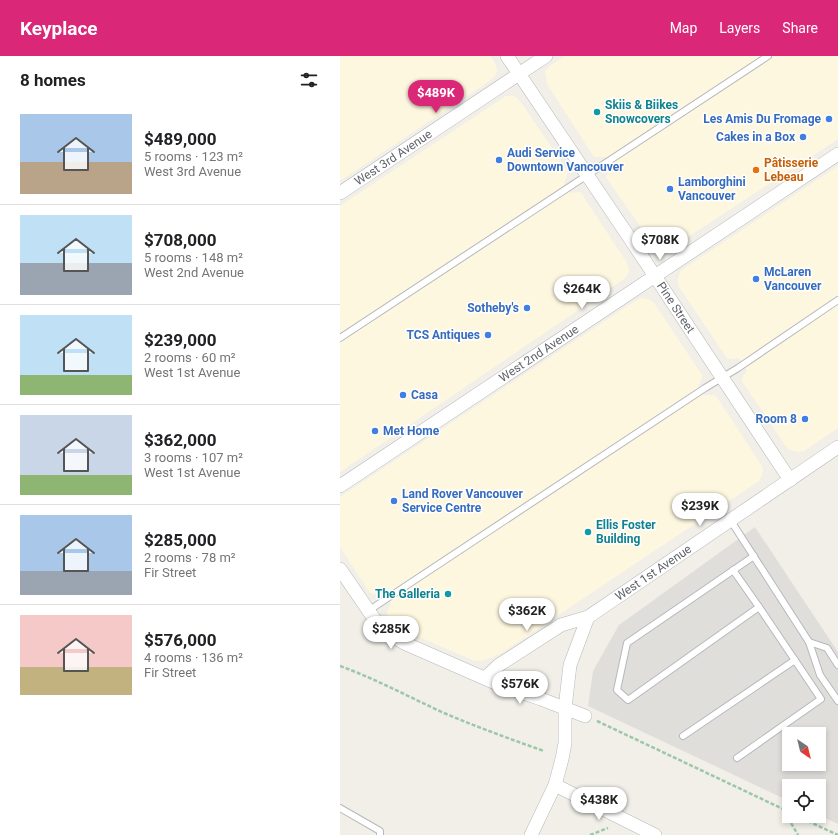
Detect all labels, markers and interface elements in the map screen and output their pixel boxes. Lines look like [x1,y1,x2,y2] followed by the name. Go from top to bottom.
[20,17,98,40] text: Keyplace
[670,20,697,36] text: Map
[719,20,760,36] text: Layers
[782,20,818,36] text: Share
[298,69,320,91] icon: filters
[20,70,86,90] text: 8 homes
[408,80,464,114] pin: $489K
[417,85,455,100] text: $489K
[605,98,678,126] place label: Skiis & Biikes Snowcovers
[592,107,602,117] marker: Skiis & Biikes Snowcovers
[703,112,822,126] place label: Les Amis Du Fromage
[824,114,834,124] marker: Les Amis Du Fromage
[352,127,435,188] street label: West 3rd Avenue
[144,129,216,149] text: $489,000
[52,130,100,178] icon: home
[716,130,796,144] place label: Cakes in a Box
[798,132,808,142] marker: Cakes in a Box
[507,146,624,174] place label: Audi Service Downtown Vancouver
[144,149,243,164] text: 5 rooms · 123 m²
[494,155,504,165] marker: Audi Service Downtown Vancouver
[764,156,819,184] place label: Pâtisserie Lebeau
[144,164,241,179] text: West 3rd Avenue
[751,165,761,175] marker: Pâtisserie Lebeau
[678,175,746,203] place label: Lamborghini Vancouver
[665,184,675,194] marker: Lamborghini Vancouver
[632,227,688,261] pin: $708K
[144,230,216,250] text: $708,000
[52,231,100,279] icon: home
[641,232,679,247] text: $708K
[144,250,243,265] text: 5 rooms · 148 m²
[144,265,244,280] text: West 2nd Avenue
[764,265,822,293] place label: McLaren Vancouver
[751,274,761,284] marker: McLaren Vancouver
[554,276,610,310] pin: $264K
[654,279,698,336] street label: Pine Street
[563,281,601,296] text: $264K
[467,301,519,315] place label: Sotheby's
[522,303,532,313] marker: Sotheby's
[497,322,581,385] street label: West 2nd Avenue
[407,328,480,342] place label: TCS Antiques
[144,330,216,350] text: $239,000
[483,330,493,340] marker: TCS Antiques
[52,331,100,379] icon: home
[144,350,236,365] text: 2 rooms · 60 m²
[144,365,240,380] text: West 1st Avenue
[411,388,438,402] place label: Casa
[398,390,408,400] marker: Casa
[756,412,797,426] place label: Room 8
[800,414,810,424] marker: Room 8
[383,424,440,438] place label: Met Home
[370,426,380,436] marker: Met Home
[144,430,216,450] text: $362,000
[52,431,100,479] icon: home
[144,450,243,465] text: 3 rooms · 107 m²
[144,465,240,480] text: West 1st Avenue
[402,487,524,515] place label: Land Rover Vancouver Service Centre
[672,493,728,527] pin: $239K
[389,496,399,506] marker: Land Rover Vancouver Service Centre
[681,498,719,513] text: $239K
[596,518,656,546] place label: Ellis Foster Building
[583,527,593,537] marker: Ellis Foster Building
[144,530,216,550] text: $285,000
[52,531,100,579] icon: home
[612,542,694,603] street label: West 1st Avenue
[144,550,236,565] text: 2 rooms · 78 m²
[144,565,196,580] text: Fir Street
[375,587,441,601] place label: The Galleria
[443,589,453,599] marker: The Galleria
[499,598,555,632] pin: $362K
[508,603,546,618] text: $362K
[363,616,419,650] pin: $285K
[372,621,410,636] text: $285K
[144,630,216,650] text: $576,000
[52,631,100,679] icon: home
[144,650,243,665] text: 4 rooms · 136 m²
[144,665,196,680] text: Fir Street
[492,671,548,705] pin: $576K
[501,676,539,691] text: $576K
[782,727,826,771] north arrow
[782,727,826,823] map controls
[782,779,826,823] button: locate
[571,787,627,821] pin: $438K
[580,792,618,807] text: $438K

